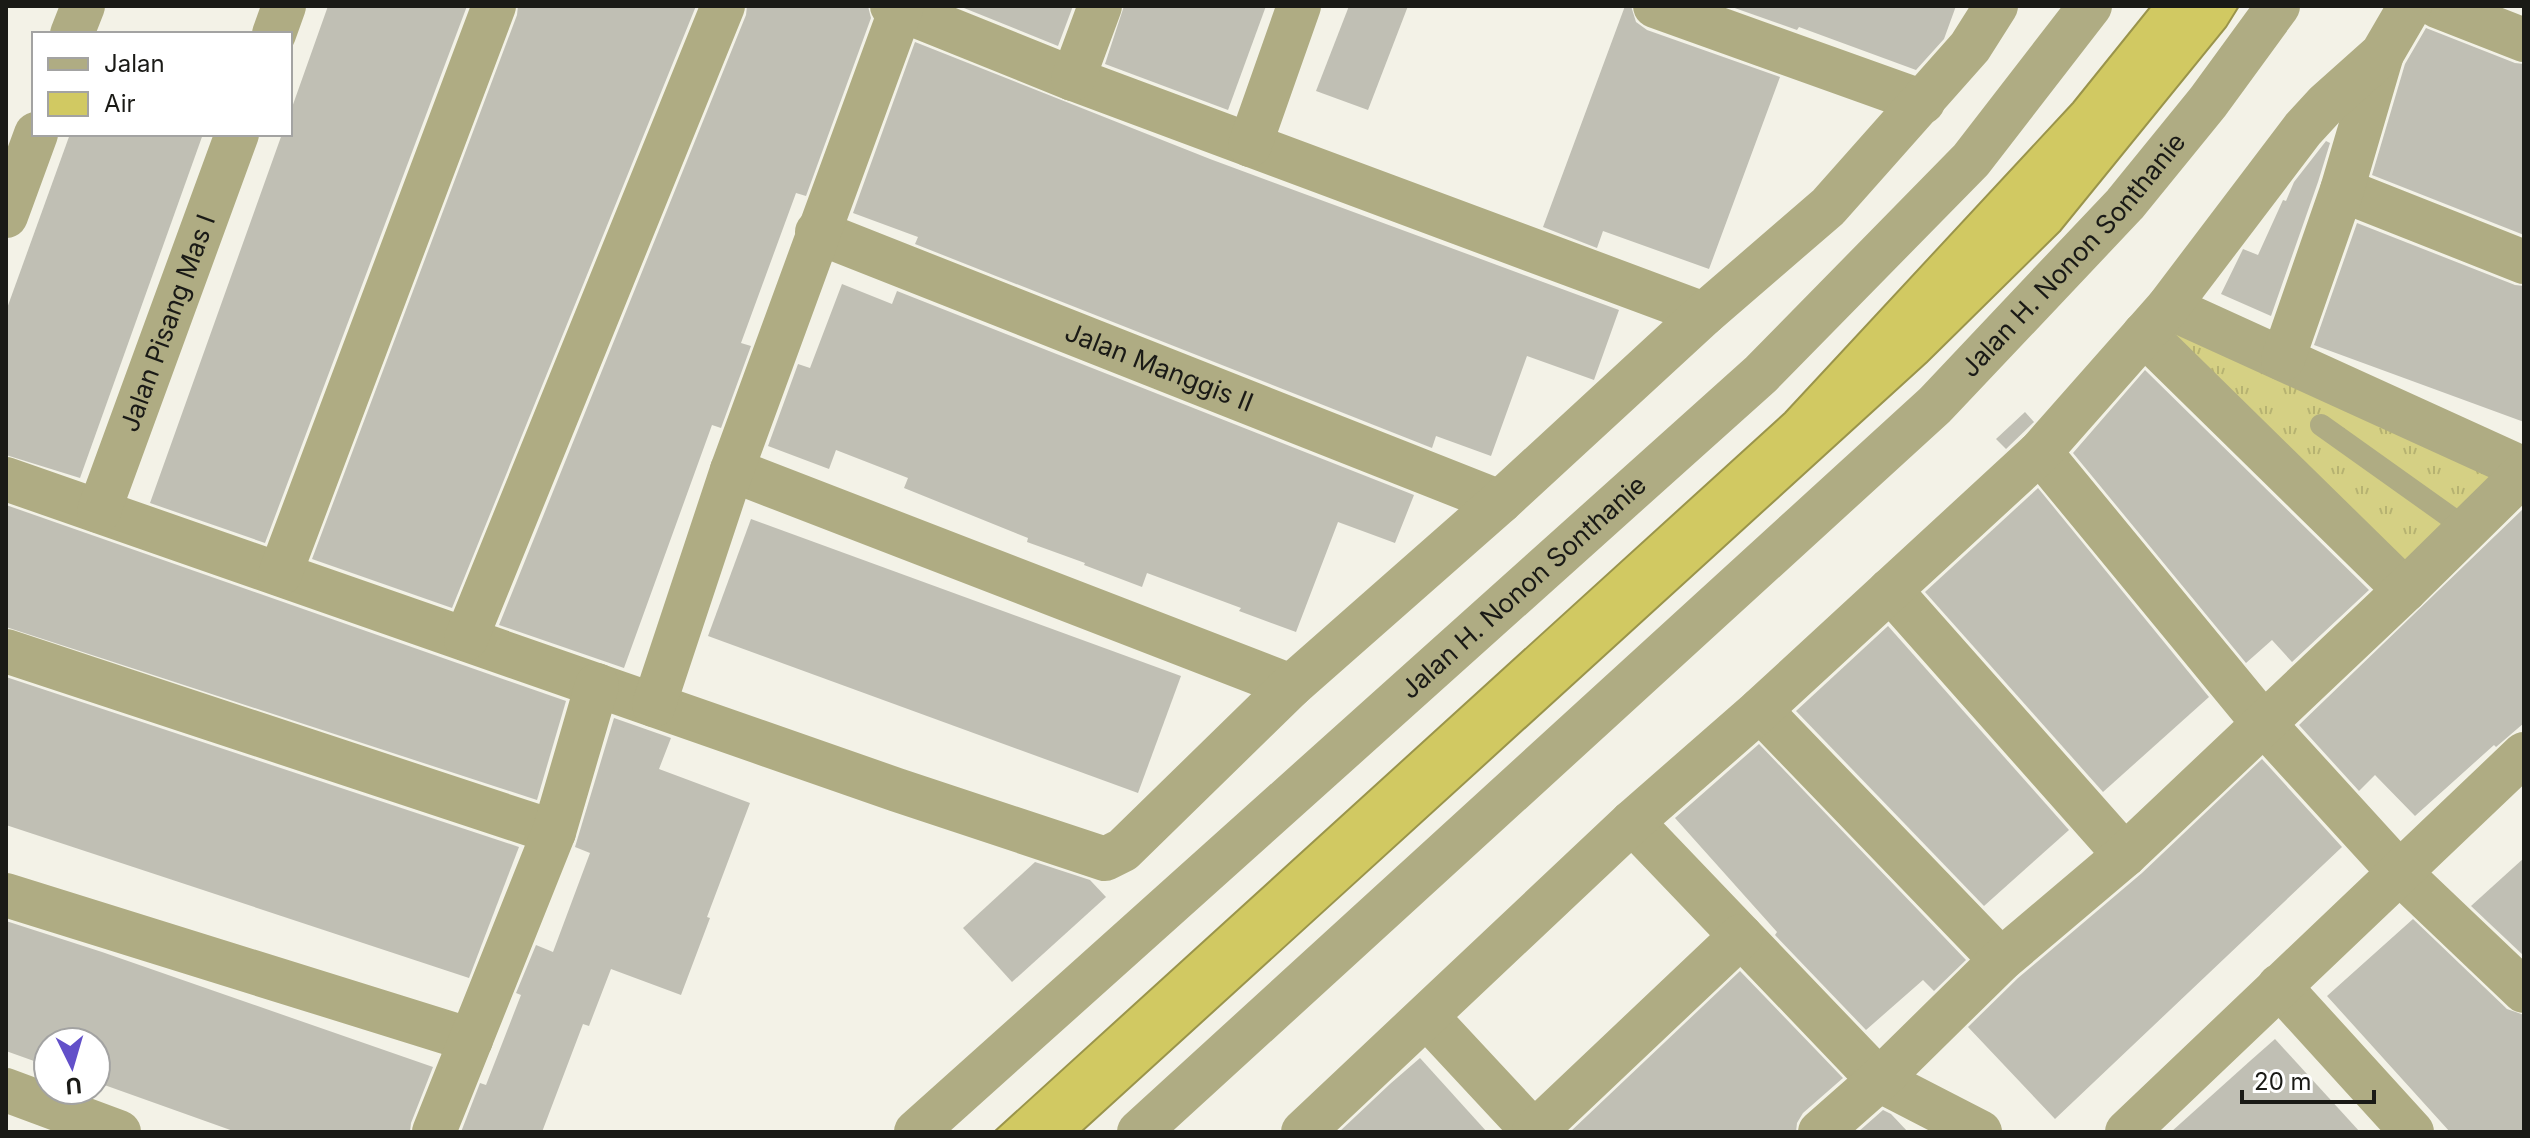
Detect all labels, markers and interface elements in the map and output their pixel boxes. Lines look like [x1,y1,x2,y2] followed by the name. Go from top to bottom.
[32,32,292,136] legend
[104,49,165,78] text: Jalan
[104,89,136,118] text: Air
[1954,126,2191,383] street label: Jalan H. Nonon Sonthanie
[113,210,221,436] street label: Jalan Pisang Mas I
[1061,316,1258,418] street label: Jalan Manggis II
[1394,469,1652,705] street label: Jalan H. Nonon Sonthanie
[32,1026,112,1106] north arrow
[2242,1054,2374,1104] scale bar
[2254,1067,2312,1096] text: 20 m
[65,1072,83,1100] text: U

